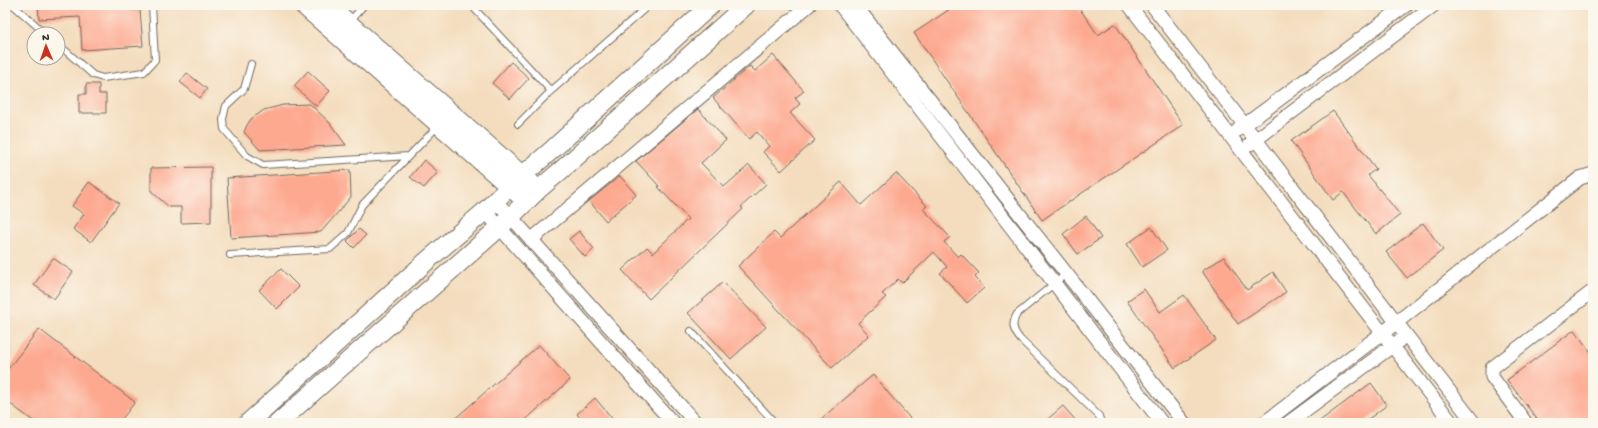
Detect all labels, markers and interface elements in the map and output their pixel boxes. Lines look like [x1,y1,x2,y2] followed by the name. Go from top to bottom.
[26,26,66,66] north arrow
[42,32,50,44] text: N

